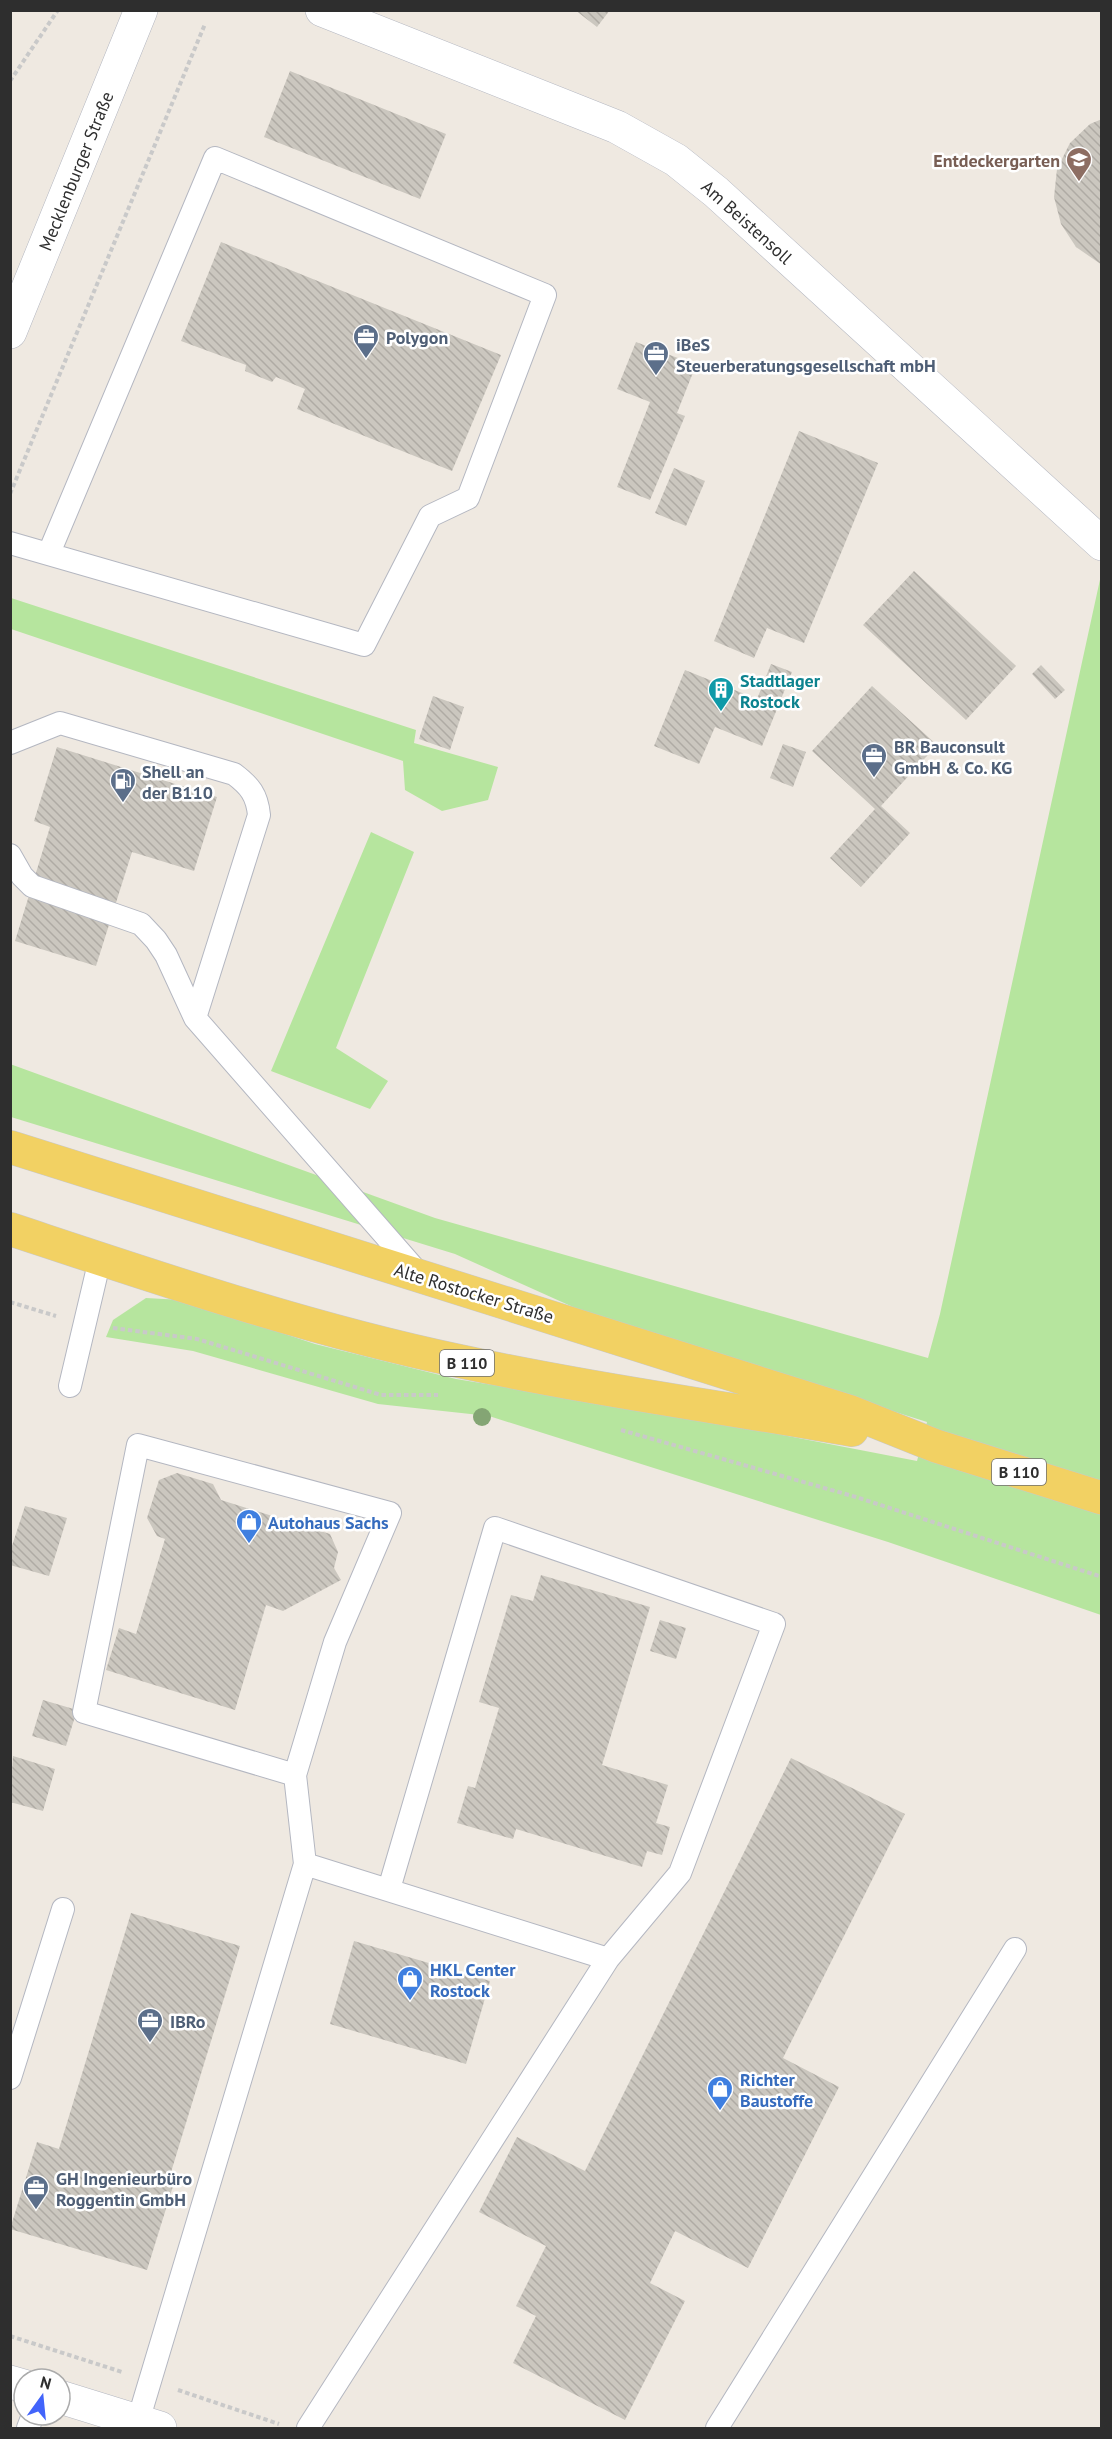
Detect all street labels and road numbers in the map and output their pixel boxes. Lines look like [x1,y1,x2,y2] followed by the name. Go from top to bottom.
[34,88,118,254] street label: Mecklenburger Straße
[697,175,798,269] street label: Am Beistensoll
[392,1258,556,1328] street label: Alte Rostocker Straße
[440,1350,494,1376] road number: B 110
[992,1459,1046,1485] road number: B 110

